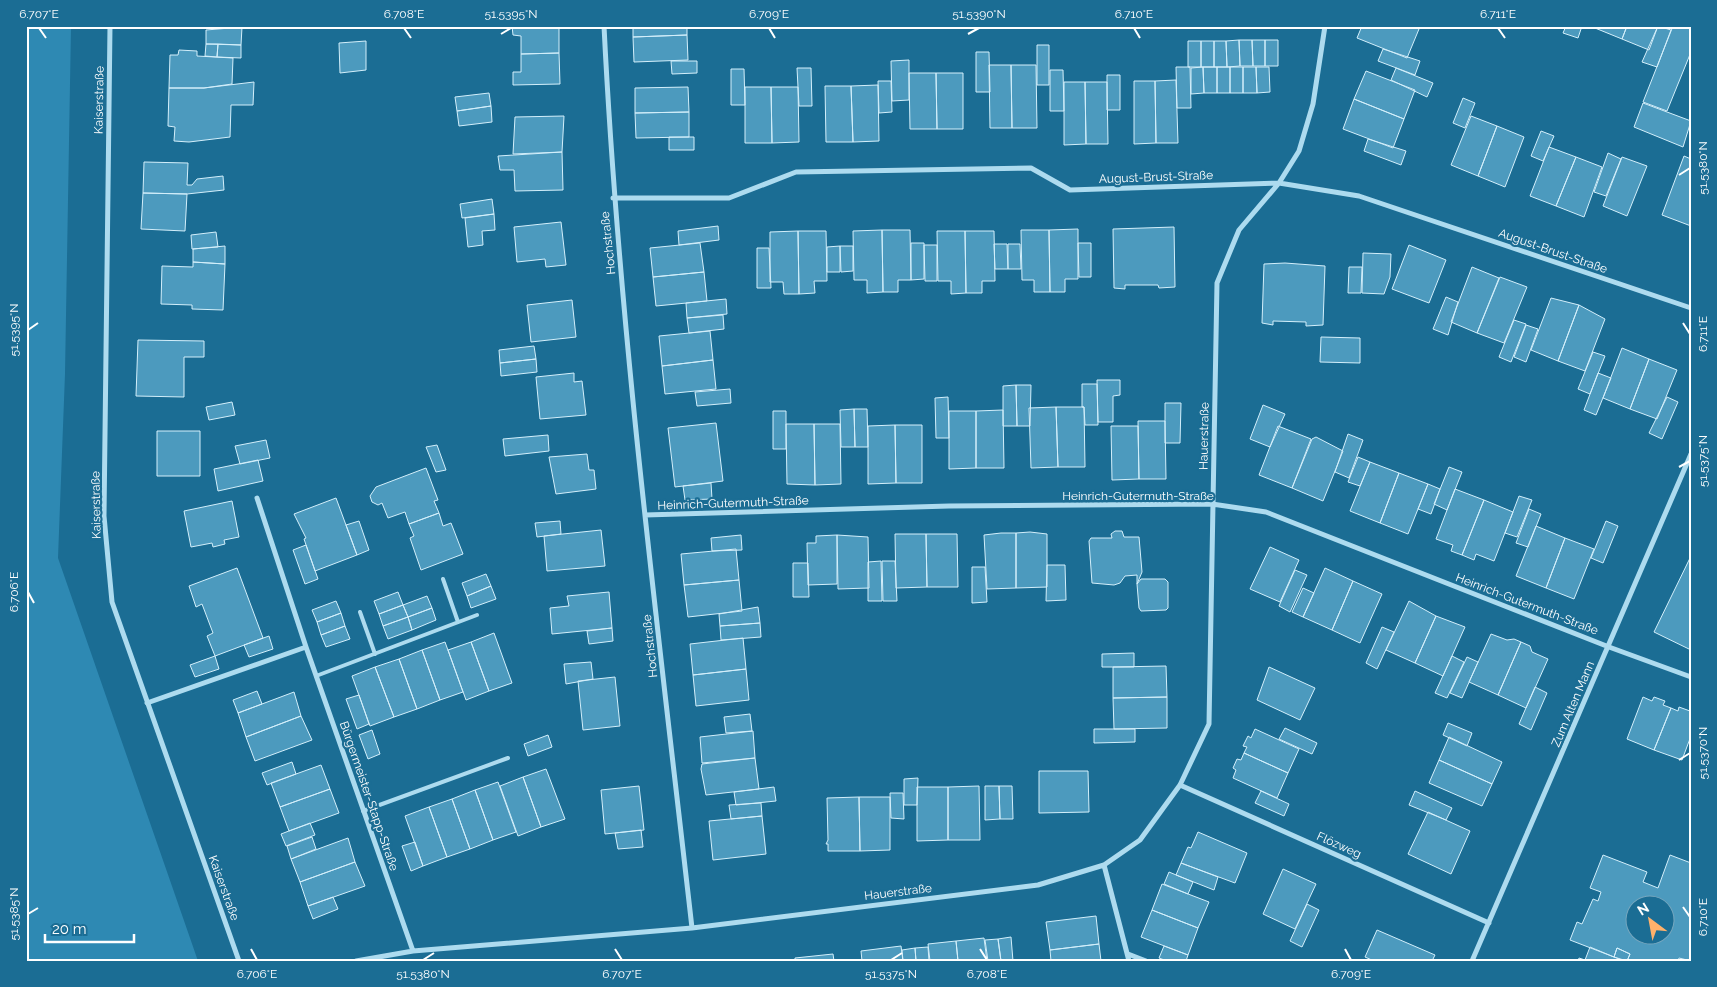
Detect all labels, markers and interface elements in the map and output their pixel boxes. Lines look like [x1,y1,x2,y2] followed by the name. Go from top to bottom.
[19,7,59,21] text: 6.707°E
[384,7,424,21] text: 6.708°E
[485,7,537,21] text: 51.5395°N
[749,7,789,21] text: 6.709°E
[952,7,1006,21] text: 51.5390°N
[1115,7,1153,21] text: 6.710°E
[1480,7,1516,21] text: 6.711°E
[91,66,107,134] street label: Kaiserstraße
[1696,141,1710,195] text: 51.5380°N
[1099,168,1213,186] street label: August-Brust-Straße
[598,211,618,275] street label: Hochstraße
[1497,226,1609,276] street label: August-Brust-Straße
[7,304,21,356] text: 51.5395°N
[1696,316,1710,352] text: 6.711°E
[1196,402,1212,470] street label: Hauerstraße
[1696,435,1710,487] text: 51.5375°N
[88,471,104,539] street label: Kaiserstraße
[1062,489,1214,503] street label: Heinrich-Gutermuth-Straße
[657,493,809,513] street label: Heinrich-Gutermuth-Straße
[1454,570,1600,638] street label: Heinrich-Gutermuth-Straße
[7,572,21,612] text: 6.706°E
[640,614,660,678] street label: Hochstraße
[1549,659,1597,749] street label: Zum Alten Mann
[337,719,401,873] street label: Bürgermeister-Stapp-Straße
[1696,727,1710,779] text: 51.5370°N
[1315,829,1363,861] street label: Flözweg
[206,854,242,922] street label: Kaiserstraße
[863,881,933,903] street label: Hauerstraße
[7,887,21,941] text: 51.5385°N
[1624,894,1674,944] north arrow
[1696,898,1710,936] text: 6.710°E
[1634,899,1652,919] text: N
[45,912,134,944] scale bar
[52,920,87,938] text: 20 m
[237,967,277,981] text: 6.706°E
[396,967,450,981] text: 51.5380°N
[602,967,642,981] text: 6.707°E
[865,967,917,981] text: 51.5375°N
[967,967,1007,981] text: 6.708°E
[1331,967,1371,981] text: 6.709°E

